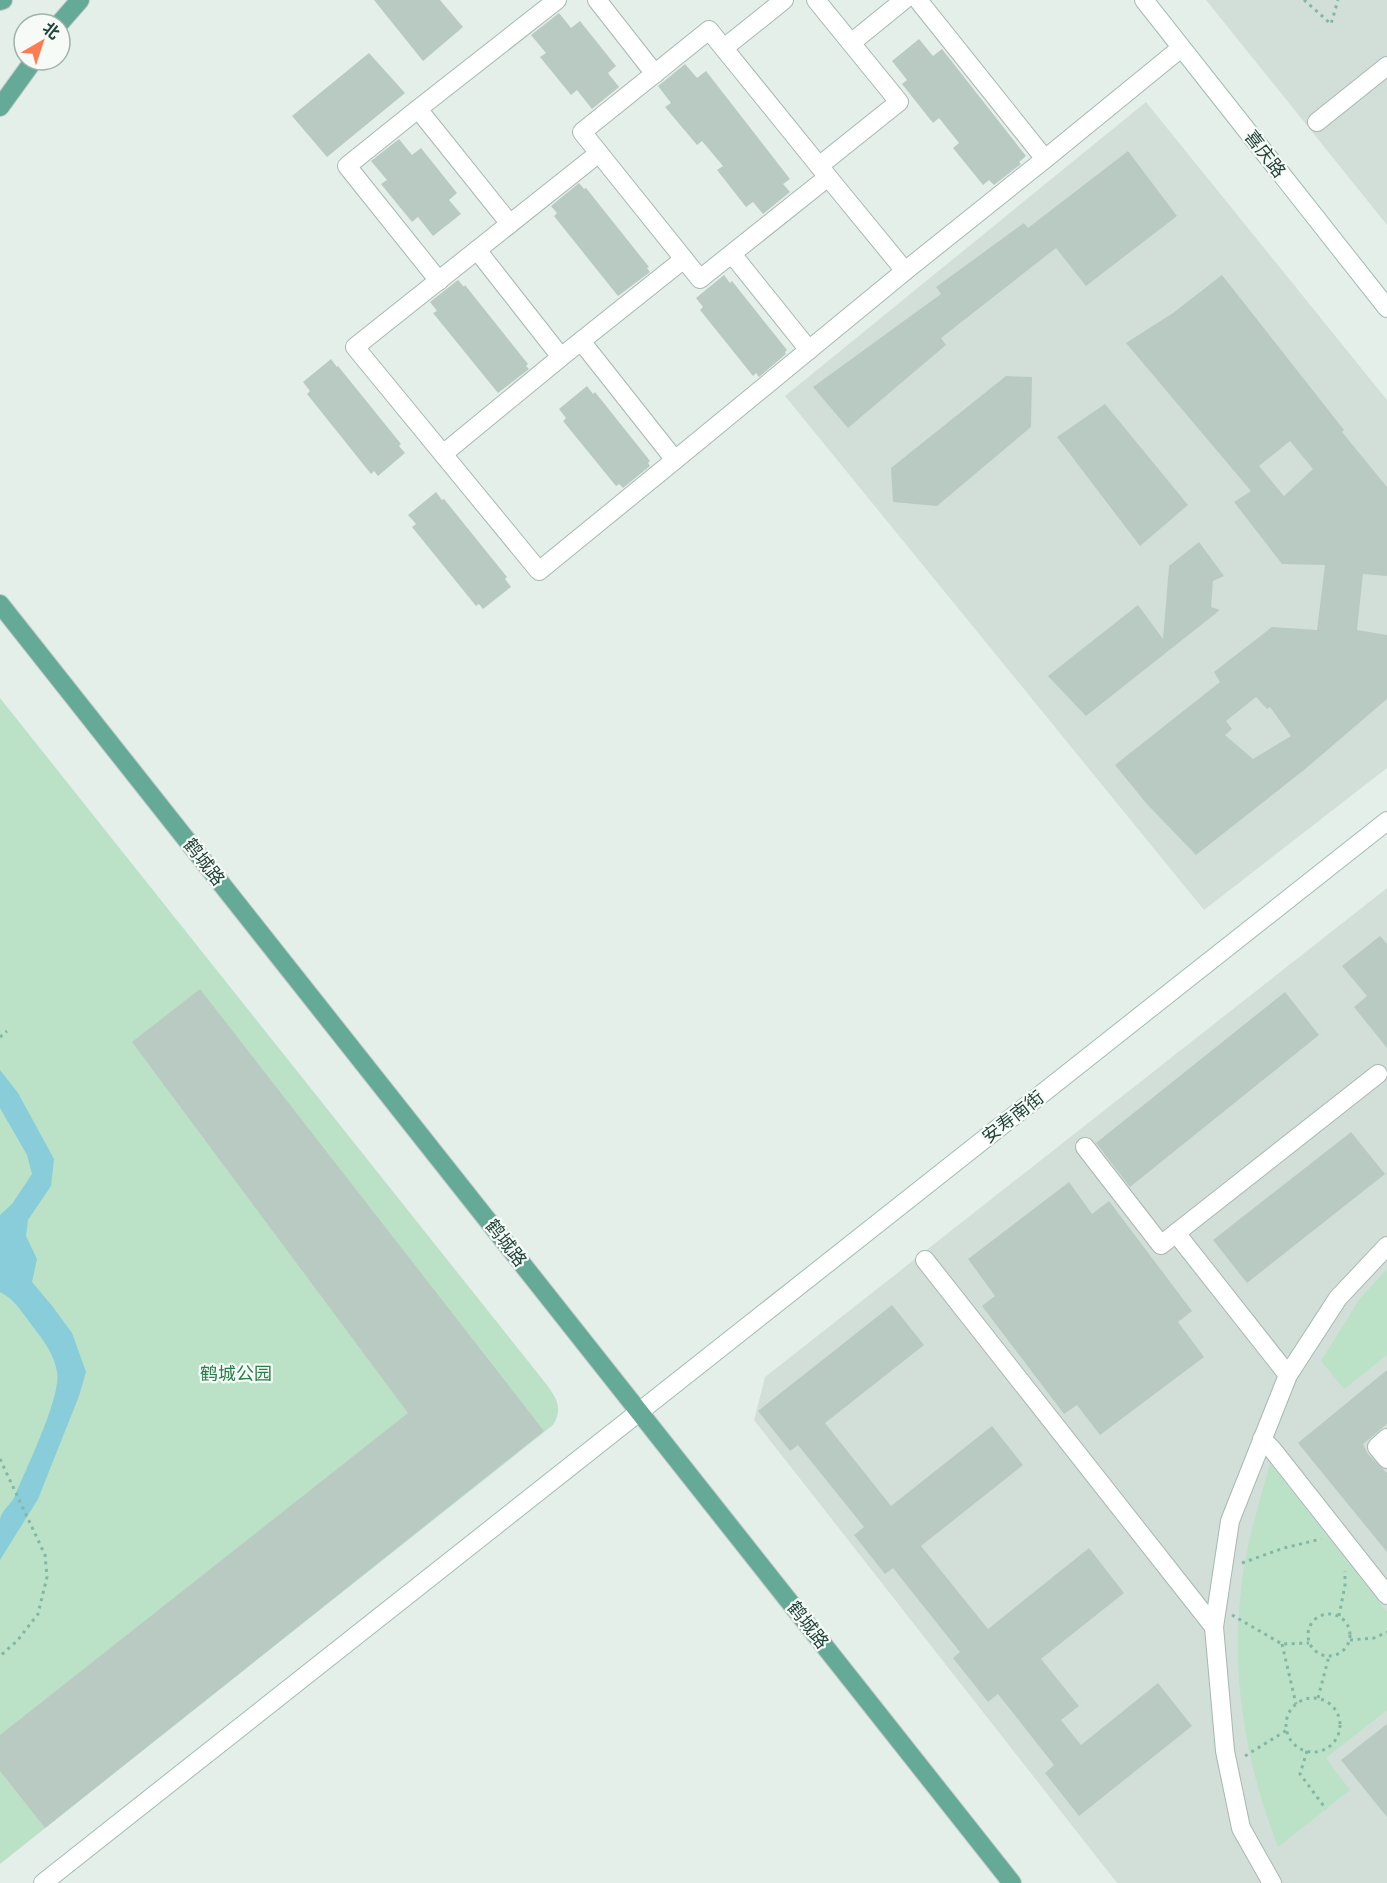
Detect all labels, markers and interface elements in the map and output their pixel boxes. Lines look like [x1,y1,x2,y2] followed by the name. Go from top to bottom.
[12,12,72,72] north arrow
[38,18,64,44] text: 北
[1240,125,1291,182] street label: 喜庆路
[179,833,230,890] street label: 鹤城路
[977,1085,1048,1148] street label: 安寿南街
[481,1214,532,1271] street label: 鹤城路
[200,1362,272,1385] park label: 鹤城公园
[783,1596,834,1653] street label: 鹤城路

